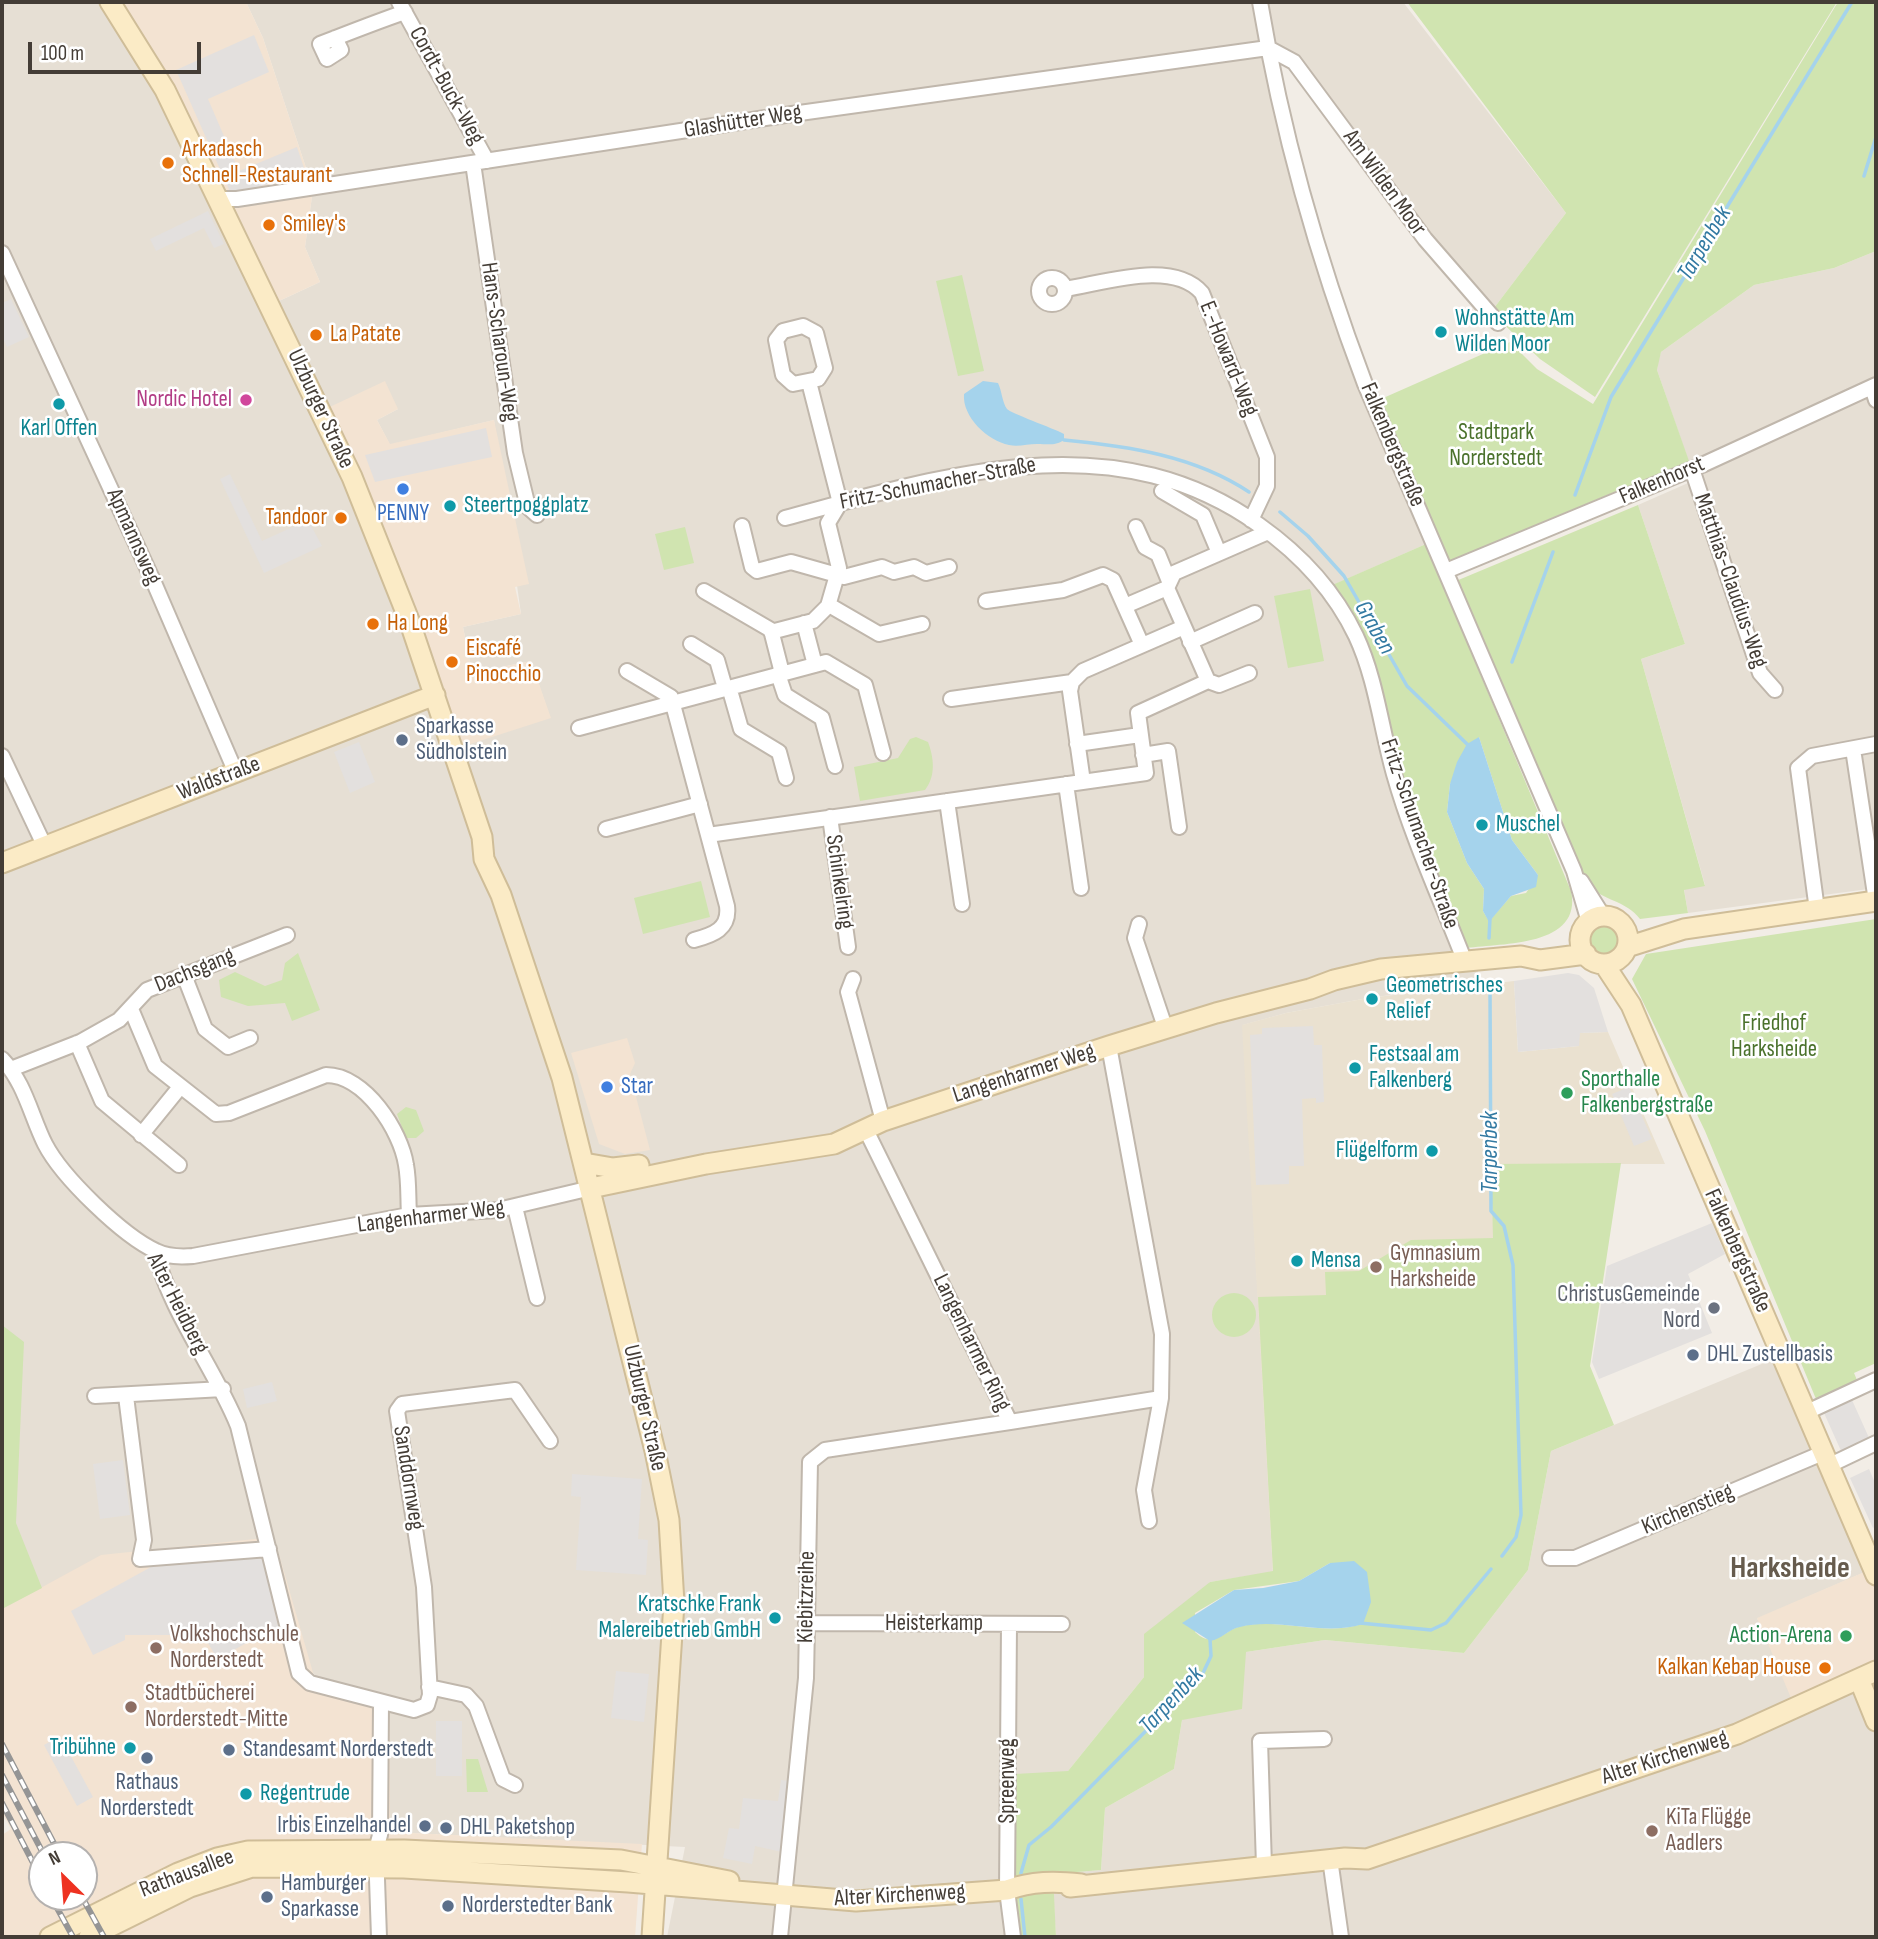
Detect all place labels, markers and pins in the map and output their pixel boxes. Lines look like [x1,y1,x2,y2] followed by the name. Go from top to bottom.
[182,136,332,190] place label: Arkadasch Schnell-Restaurant
[160,155,176,171] marker: Arkadasch Schnell-Restaurant
[283,211,346,239] place label: Smiley's
[261,217,277,233] marker: Smiley's
[1455,305,1575,359] place label: Wohnstätte Am Wilden Moor
[330,321,401,349] place label: La Patate
[1433,324,1449,340] marker: Wohnstätte Am Wilden Moor
[308,327,324,343] marker: La Patate
[136,386,232,414] place label: Nordic Hotel
[238,392,254,408] marker: Nordic Hotel
[51,396,67,412] marker: Karl Offen
[21,415,97,443] place label: Karl Offen
[395,481,411,497] marker: PENNY
[464,492,588,520] place label: Steertpoggplatz
[442,498,458,514] marker: Steertpoggplatz
[377,500,429,528] place label: PENNY
[265,504,327,532] place label: Tandoor
[333,510,349,526] marker: Tandoor
[387,610,448,638] place label: Ha Long
[365,616,381,632] marker: Ha Long
[466,635,541,689] place label: Eiscafé Pinocchio
[444,654,460,670] marker: Eiscafé Pinocchio
[416,713,507,767] place label: Sparkasse Südholstein
[394,732,410,748] marker: Sparkasse Südholstein
[1496,811,1560,839] place label: Muschel
[1474,817,1490,833] marker: Muschel
[1386,972,1503,1026] place label: Geometrisches Relief
[1364,991,1380,1007] marker: Geometrisches Relief
[1369,1041,1459,1095] place label: Festsaal am Falkenberg
[1347,1060,1363,1076] marker: Festsaal am Falkenberg
[1581,1066,1713,1120] place label: Sporthalle Falkenbergstraße
[621,1073,653,1101] place label: Star
[599,1079,615,1095] marker: Star
[1559,1085,1575,1101] marker: Sporthalle Falkenbergstraße
[1336,1137,1418,1165] place label: Flügelform
[1424,1143,1440,1159] marker: Flügelform
[1390,1240,1480,1294] place label: Gymnasium Harksheide
[1311,1247,1361,1275] place label: Mensa
[1289,1253,1305,1269] marker: Mensa
[1368,1259,1384,1275] marker: Gymnasium Harksheide
[1557,1281,1700,1335] place label: ChristusGemeinde Nord
[1706,1300,1722,1316] marker: ChristusGemeinde Nord
[1707,1341,1833,1369] place label: DHL Zustellbasis
[1685,1347,1701,1363] marker: DHL Zustellbasis
[599,1591,761,1645] place label: Kratschke Frank Malereibetrieb GmbH
[767,1610,783,1626] marker: Kratschke Frank Malereibetrieb GmbH
[170,1621,299,1675] place label: Volkshochschule Norderstedt
[1730,1622,1832,1650] place label: Action-Arena
[1838,1628,1854,1644] marker: Action-Arena
[148,1640,164,1656] marker: Volkshochschule Norderstedt
[1657,1654,1811,1682] place label: Kalkan Kebap House
[1817,1660,1833,1676] marker: Kalkan Kebap House
[145,1680,288,1734] place label: Stadtbücherei Norderstedt-Mitte
[123,1699,139,1715] marker: Stadtbücherei Norderstedt-Mitte
[49,1734,116,1762] place label: Tribühne
[243,1736,433,1764] place label: Standesamt Norderstedt
[122,1740,138,1756] marker: Tribühne
[221,1742,237,1758] marker: Standesamt Norderstedt
[139,1750,155,1766] marker: Rathaus Norderstedt
[100,1769,194,1823] place label: Rathaus Norderstedt
[260,1780,350,1808] place label: Regentrude
[238,1786,254,1802] marker: Regentrude
[1666,1804,1751,1858] place label: KiTa Flügge Aadlers
[277,1812,411,1840] place label: Irbis Einzelhandel
[460,1814,575,1842] place label: DHL Paketshop
[417,1818,433,1834] marker: Irbis Einzelhandel
[438,1820,454,1836] marker: DHL Paketshop
[1644,1823,1660,1839] marker: KiTa Flügge Aadlers
[281,1870,366,1924] place label: Hamburger Sparkasse
[259,1889,275,1905] marker: Hamburger Sparkasse
[462,1892,613,1920] place label: Norderstedter Bank
[440,1898,456,1914] marker: Norderstedter Bank

